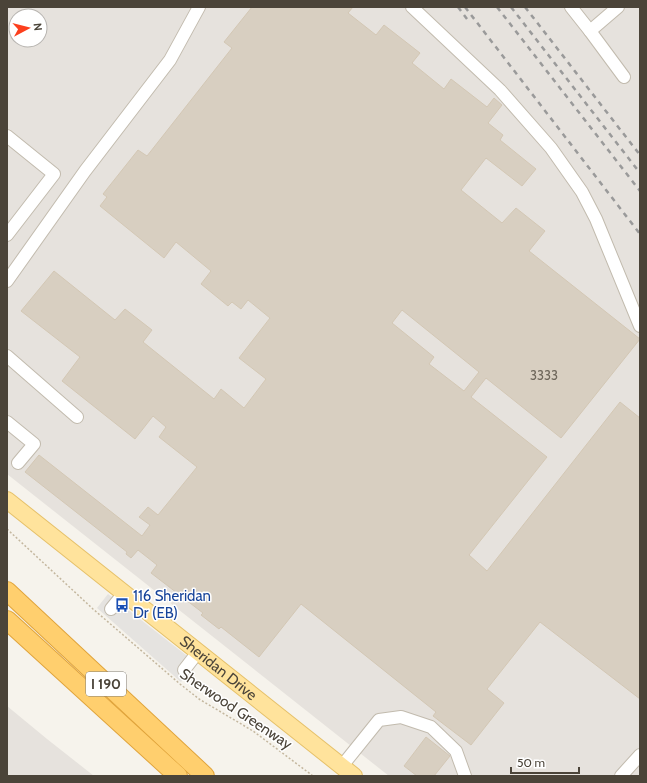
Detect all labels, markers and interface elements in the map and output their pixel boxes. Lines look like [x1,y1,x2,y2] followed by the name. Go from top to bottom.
[8,8,48,48] north arrow
[31,22,45,31] text: N
[530,367,558,383] house number: 3333
[133,587,211,622] place label: 116 Sheridan Dr (EB)
[114,597,130,613] bus stop icon: 116 Sheridan Dr (EB)
[176,632,261,704] street label: Sheridan Drive
[176,665,296,754] street label: Sherwood Greenway
[86,672,126,696] road number: I 190
[511,749,579,775] scale bar
[517,755,545,770] text: 50 m

